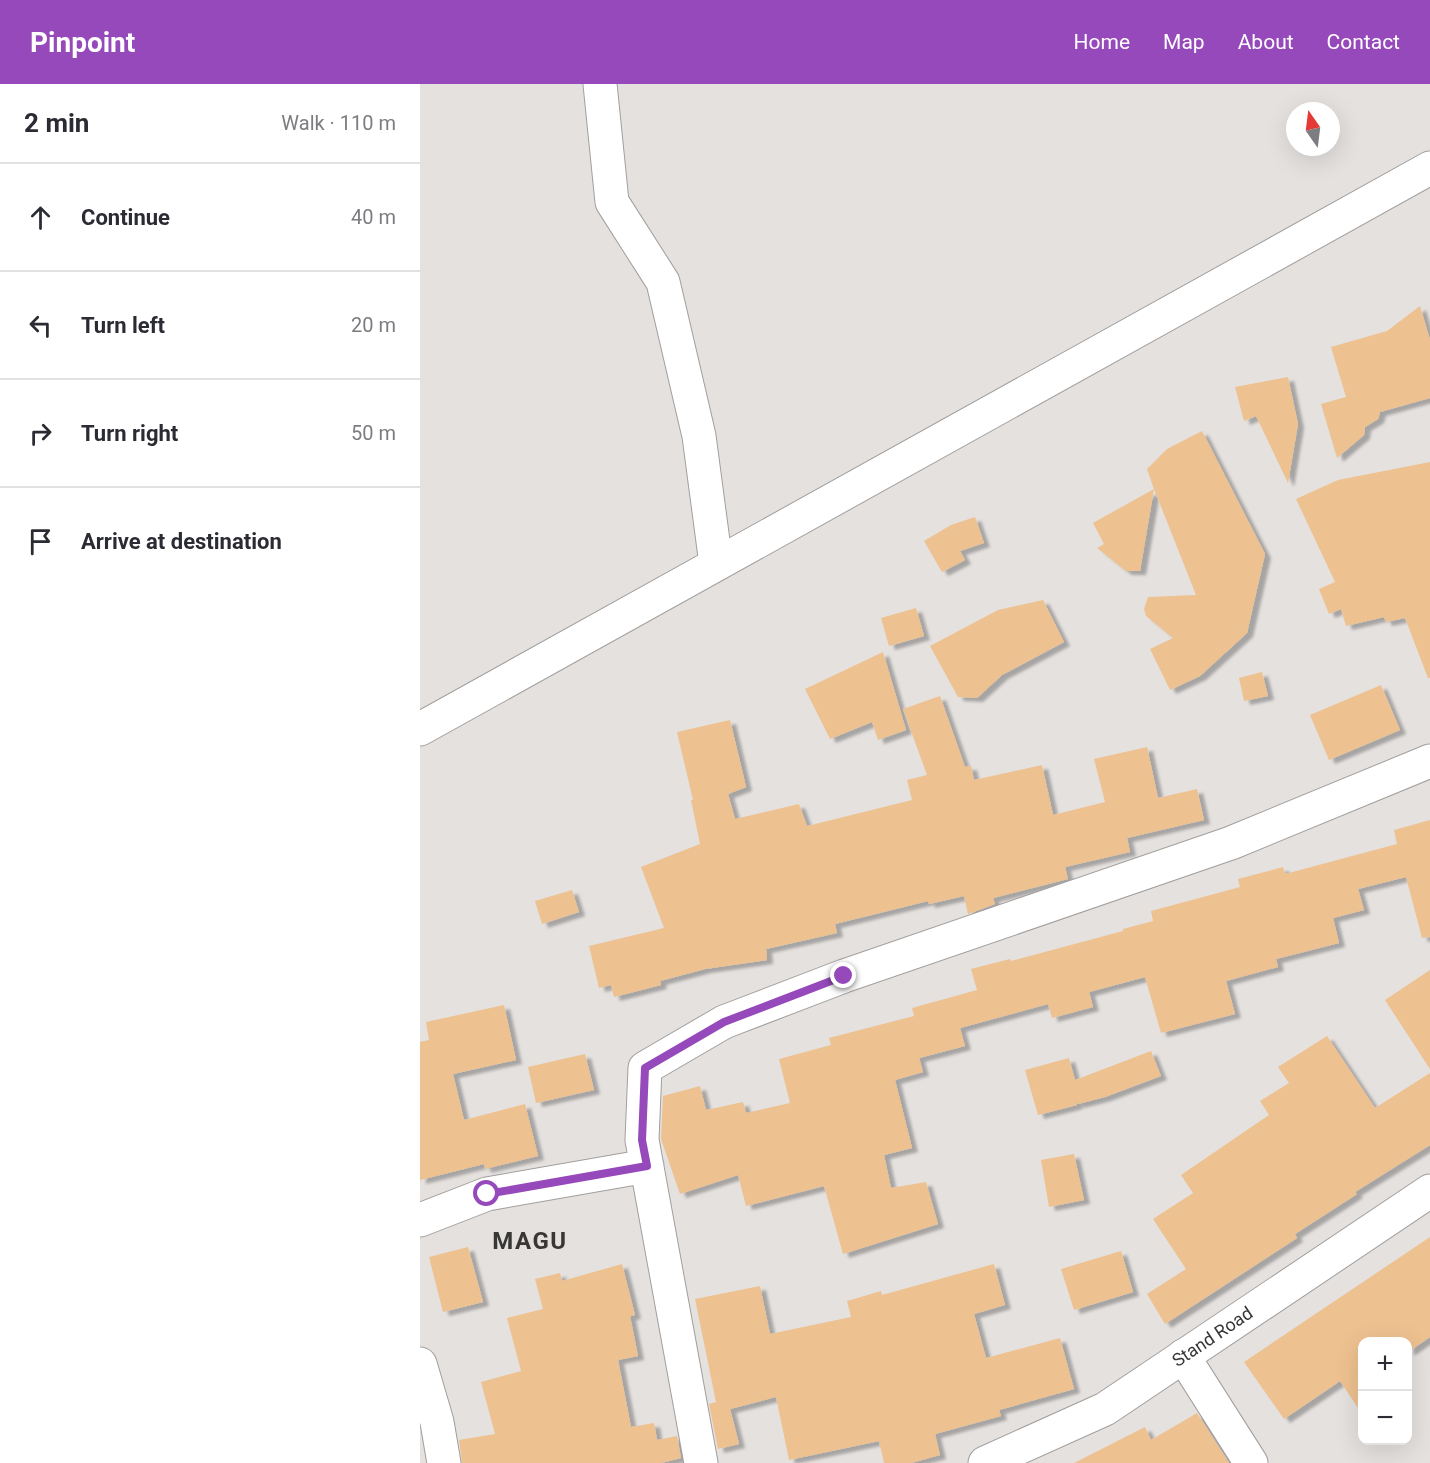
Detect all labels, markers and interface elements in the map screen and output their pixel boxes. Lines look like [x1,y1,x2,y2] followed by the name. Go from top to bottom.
[30,26,135,59] text: Pinpoint
[1074,30,1130,54] text: Home
[1163,30,1205,54] text: Map
[1238,30,1294,54] text: About
[1327,30,1400,54] text: Contact
[1286,102,1340,156] north arrow
[24,108,89,138] text: 2 min
[281,111,396,135] text: Walk · 110 m
[24,201,57,234] icon: ahead
[81,205,170,230] text: Continue
[351,205,396,229] text: 40 m
[24,309,57,342] icon: left
[81,313,165,338] text: Turn left
[351,313,396,337] text: 20 m
[24,417,57,450] icon: right
[81,421,178,446] text: Turn right
[351,421,396,445] text: 50 m
[24,525,57,558] icon: arrive
[81,529,282,554] text: Arrive at destination
[830,962,856,988] route end
[473,1180,499,1206] route start
[492,1227,568,1255] district label: MAGU
[1168,1302,1256,1371] street label: Stand Road
[1358,1337,1412,1445] map controls
[1358,1337,1412,1391] button: +
[1358,1391,1412,1445] button: −

